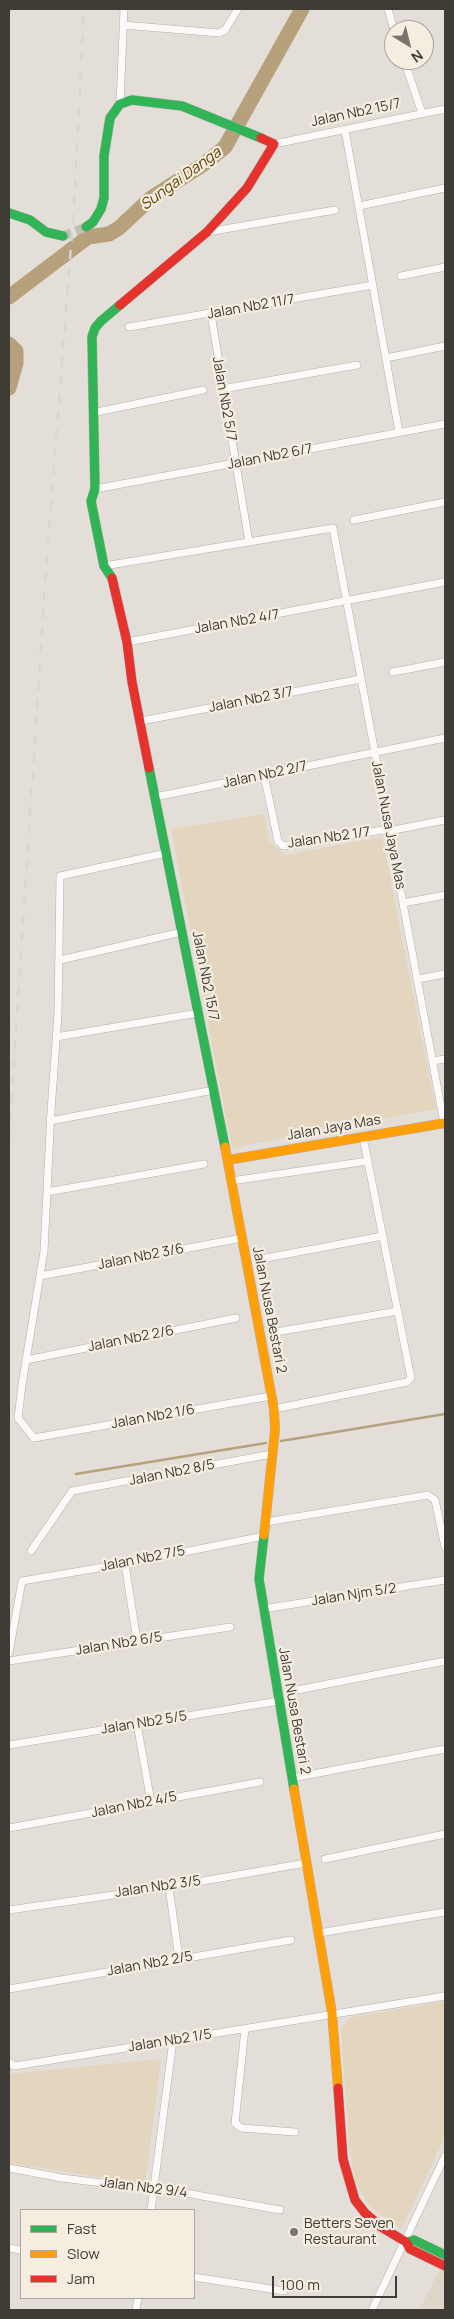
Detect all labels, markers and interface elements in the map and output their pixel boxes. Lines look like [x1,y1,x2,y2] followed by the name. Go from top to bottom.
[384,20,434,70] north arrow
[408,46,427,67] text: N
[310,95,402,131] street label: Jalan Nb2 15/7
[137,144,225,214] water label: Sungai Danga
[206,291,296,323] street label: Jalan Nb2 11/7
[208,355,240,443] street label: Jalan Nb2 5/7
[226,441,314,473] street label: Jalan Nb2 6/7
[193,606,281,638] street label: Jalan Nb2 4/7
[208,684,294,716] street label: Jalan Nb2 3/7
[221,758,309,792] street label: Jalan Nb2 2/7
[367,759,409,891] street label: Jalan Nusa Jaya Mas
[287,824,371,852] street label: Jalan Nb2 1/7
[188,930,222,1022] street label: Jalan Nb2 15/7
[286,1111,382,1145] street label: Jalan Jaya Mas
[97,1240,185,1274] street label: Jalan Nb2 3/6
[248,1245,290,1375] street label: Jalan Nusa Bestari 2
[87,1322,175,1356] street label: Jalan Nb2 2/6
[110,1401,196,1433] street label: Jalan Nb2 1/6
[128,1456,216,1490] street label: Jalan Nb2 8/5
[99,1543,187,1575] street label: Jalan Nb2 7/5
[310,1580,398,1610] street label: Jalan Njm 5/2
[75,1629,163,1659] street label: Jalan Nb2 6/5
[275,1646,313,1776] street label: Jalan Nusa Bestari 2
[100,1708,188,1738] street label: Jalan Nb2 5/5
[90,1788,178,1822] street label: Jalan Nb2 4/5
[114,1873,202,1901] street label: Jalan Nb2 3/5
[106,1948,194,1980] street label: Jalan Nb2 2/5
[127,2026,213,2056] street label: Jalan Nb2 1/5
[100,2174,188,2202] street label: Jalan Nb2 9/4
[20,2209,195,2299] legend
[304,2216,394,2248] place label: Betters Seven Restaurant
[67,2218,96,2239] text: Fast
[288,2226,300,2238] marker: Betters Seven Restaurant
[67,2243,100,2264] text: Slow
[274,2266,399,2298] scale bar
[67,2268,95,2289] text: Jam
[280,2274,320,2295] text: 100 m

